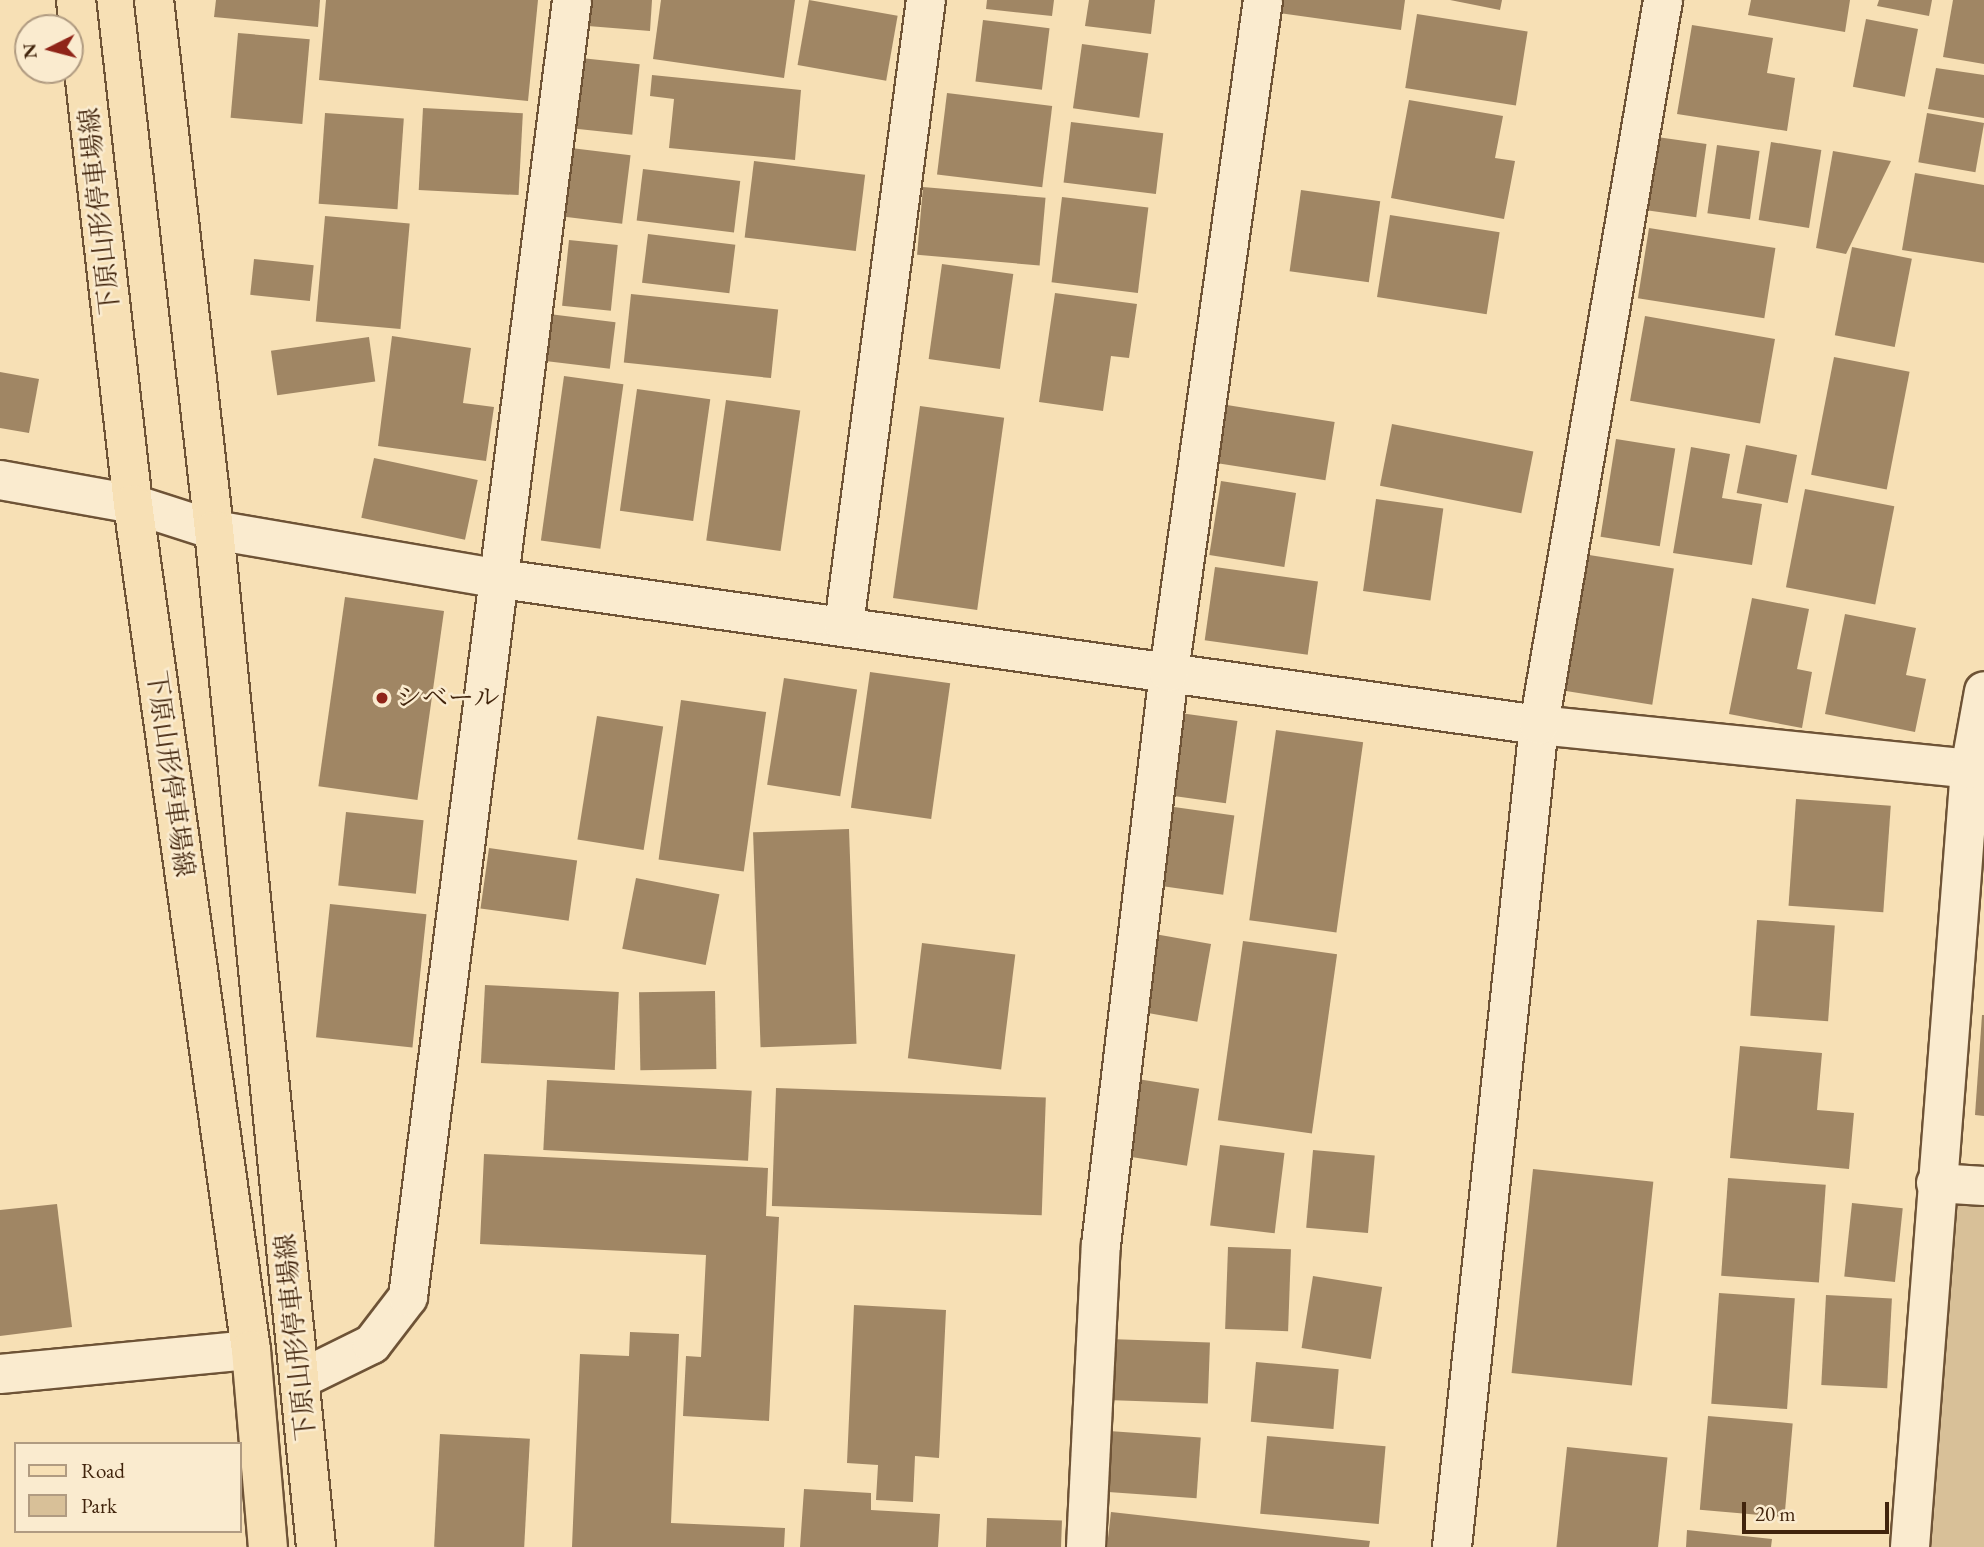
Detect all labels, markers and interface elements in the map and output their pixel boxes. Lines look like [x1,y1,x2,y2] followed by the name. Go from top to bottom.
[14,14,84,84] north arrow
[16,42,43,60] text: N
[74,106,126,316] street label: 下原山形停車場線
[140,669,200,879] street label: 下原山形停車場線
[396,682,500,714] place label: シベール
[374,690,390,706] marker: シベール
[270,1232,322,1442] street label: 下原山形停車場線
[14,1442,242,1533] legend
[81,1457,125,1484] text: Road
[1746,1488,1893,1532] scale bar
[81,1492,117,1519] text: Park
[1755,1500,1796,1527] text: 20 m

